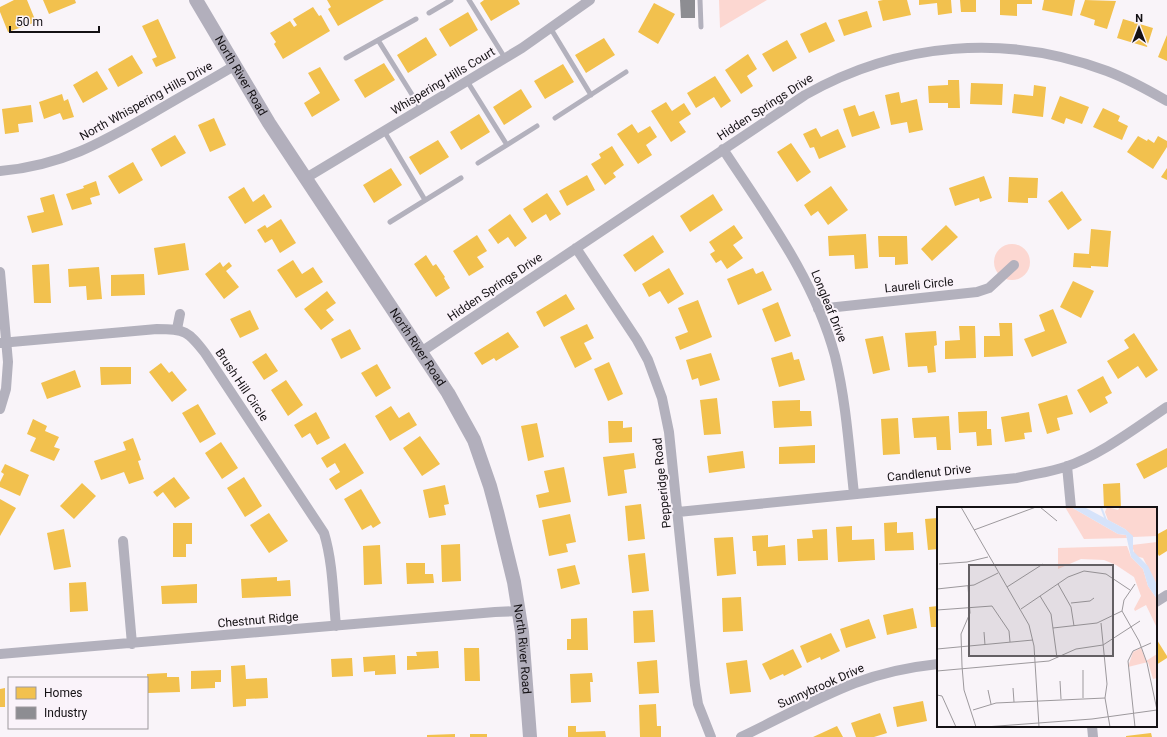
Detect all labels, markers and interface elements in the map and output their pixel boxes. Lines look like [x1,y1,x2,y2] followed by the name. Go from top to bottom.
[10,8,99,34] scale bar
[1119,8,1159,48] north arrow
[1135,12,1143,25] text: N
[16,15,43,29] text: 50 m
[212,33,270,118] street label: North River Road
[388,44,498,118] street label: Whispering Hills Court
[77,59,215,143] street label: North Whispering Hills Drive
[715,71,815,143] street label: Hidden Springs Drive
[445,250,545,324] street label: Hidden Springs Drive
[808,268,850,344] street label: Longleaf Drive
[884,274,954,296] street label: Laureli Circle
[387,306,448,389] street label: North River Road
[213,346,271,424] street label: Brush Hill Circle
[650,437,674,529] street label: Pepperidge Road
[886,462,972,484] street label: Candlenut Drive
[937,507,1157,727] inset map
[511,603,534,695] street label: North River Road
[217,609,299,631] street label: Chestnut Ridge
[776,661,866,711] street label: Sunnybrook Drive
[8,677,148,729] legend
[44,686,82,700] text: Homes
[44,706,88,720] text: Industry

